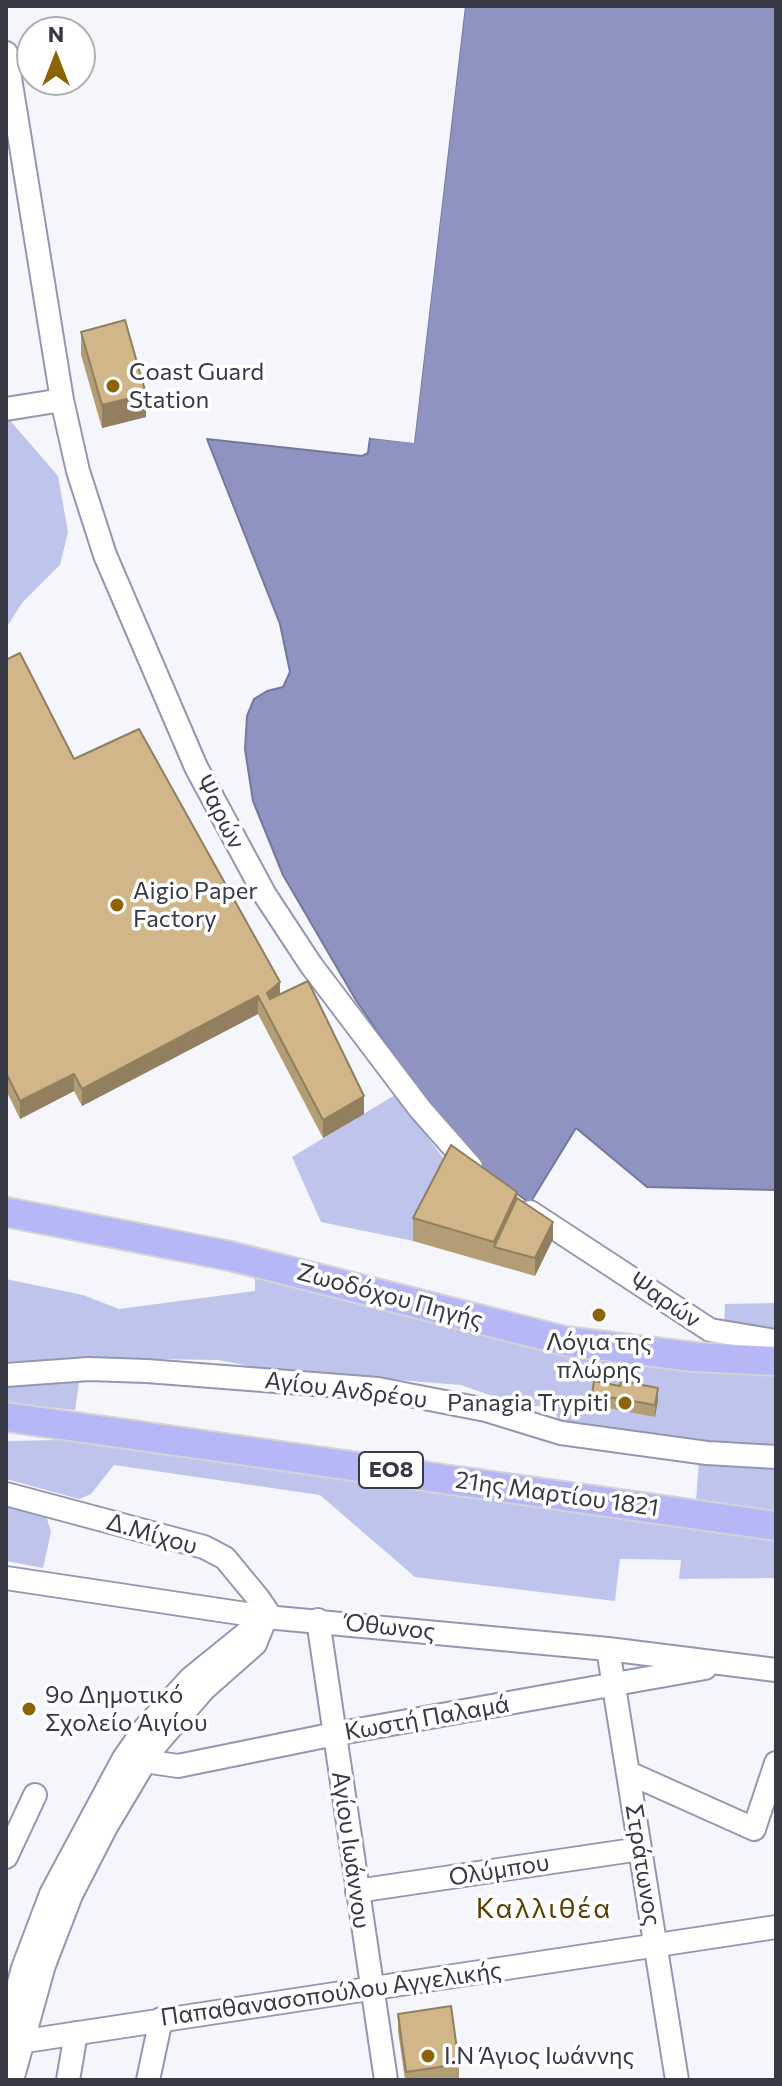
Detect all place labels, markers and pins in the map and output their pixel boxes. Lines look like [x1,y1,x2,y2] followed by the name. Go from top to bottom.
[129,358,264,414] place label: Coast Guard Station
[104,377,122,395] marker: Coast Guard Station
[133,877,258,933] place label: Aigio Paper Factory
[108,896,126,914] marker: Aigio Paper Factory
[590,1306,608,1324] marker: Λόγια της πλώρης
[546,1328,652,1384] place label: Λόγια της πλώρης
[447,1389,609,1417] place label: Panagia Trypiti
[616,1394,634,1412] marker: Panagia Trypiti
[45,1681,207,1737] place label: 9ο Δημοτικό Σχολείο Αιγίου
[20,1700,38,1718] marker: 9ο Δημοτικό Σχολείο Αιγίου
[444,2042,634,2070] place label: Ι.Ν Άγιος Ιωάννης
[419,2047,437,2065] marker: Ι.Ν Άγιος Ιωάννης

